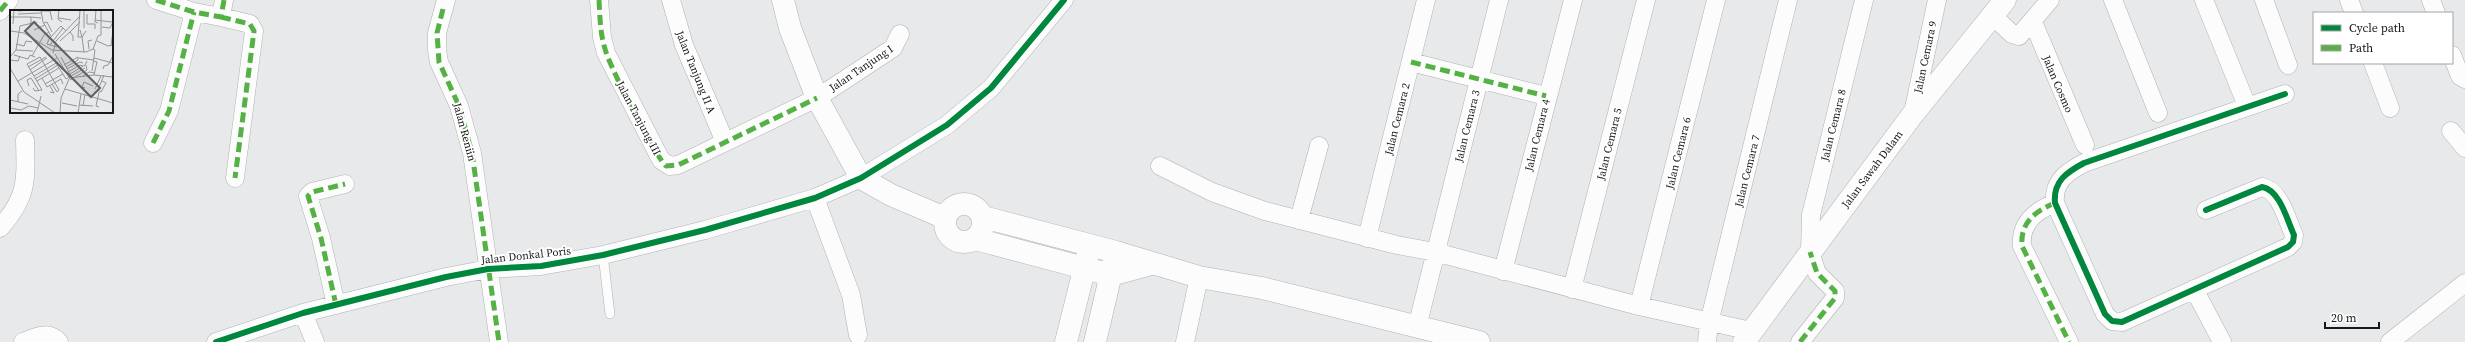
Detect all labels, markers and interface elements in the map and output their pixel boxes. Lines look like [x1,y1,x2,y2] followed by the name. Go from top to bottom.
[10,10,113,113] inset map
[2313,12,2453,64] legend
[1910,20,1940,96] street label: Jalan Cemara 9
[2349,20,2405,36] text: Cycle path
[672,28,719,116] street label: Jalan Tanjung II A
[2349,40,2373,56] text: Path
[826,41,896,96] street label: Jalan Tanjung I
[2038,52,2076,115] street label: Jalan Cosmo
[612,78,664,158] street label: Jalan Tanjung III
[1381,81,1414,158] street label: Jalan Cemara 2
[1451,88,1484,165] street label: Jalan Cemara 3
[1817,88,1850,164] street label: Jalan Cemara 8
[1521,97,1554,174] street label: Jalan Cemara 4
[449,100,480,163] street label: Jalan Reniin
[1593,106,1626,183] street label: Jalan Cemara 5
[1662,115,1695,192] street label: Jalan Cemara 6
[1838,127,1907,212] street label: Jalan Sawah Dalam
[1731,133,1764,210] street label: Jalan Cemara 7
[479,243,572,268] street label: Jalan Donkal Poris
[2325,304,2379,330] scale bar
[2331,310,2357,326] text: 20 m

